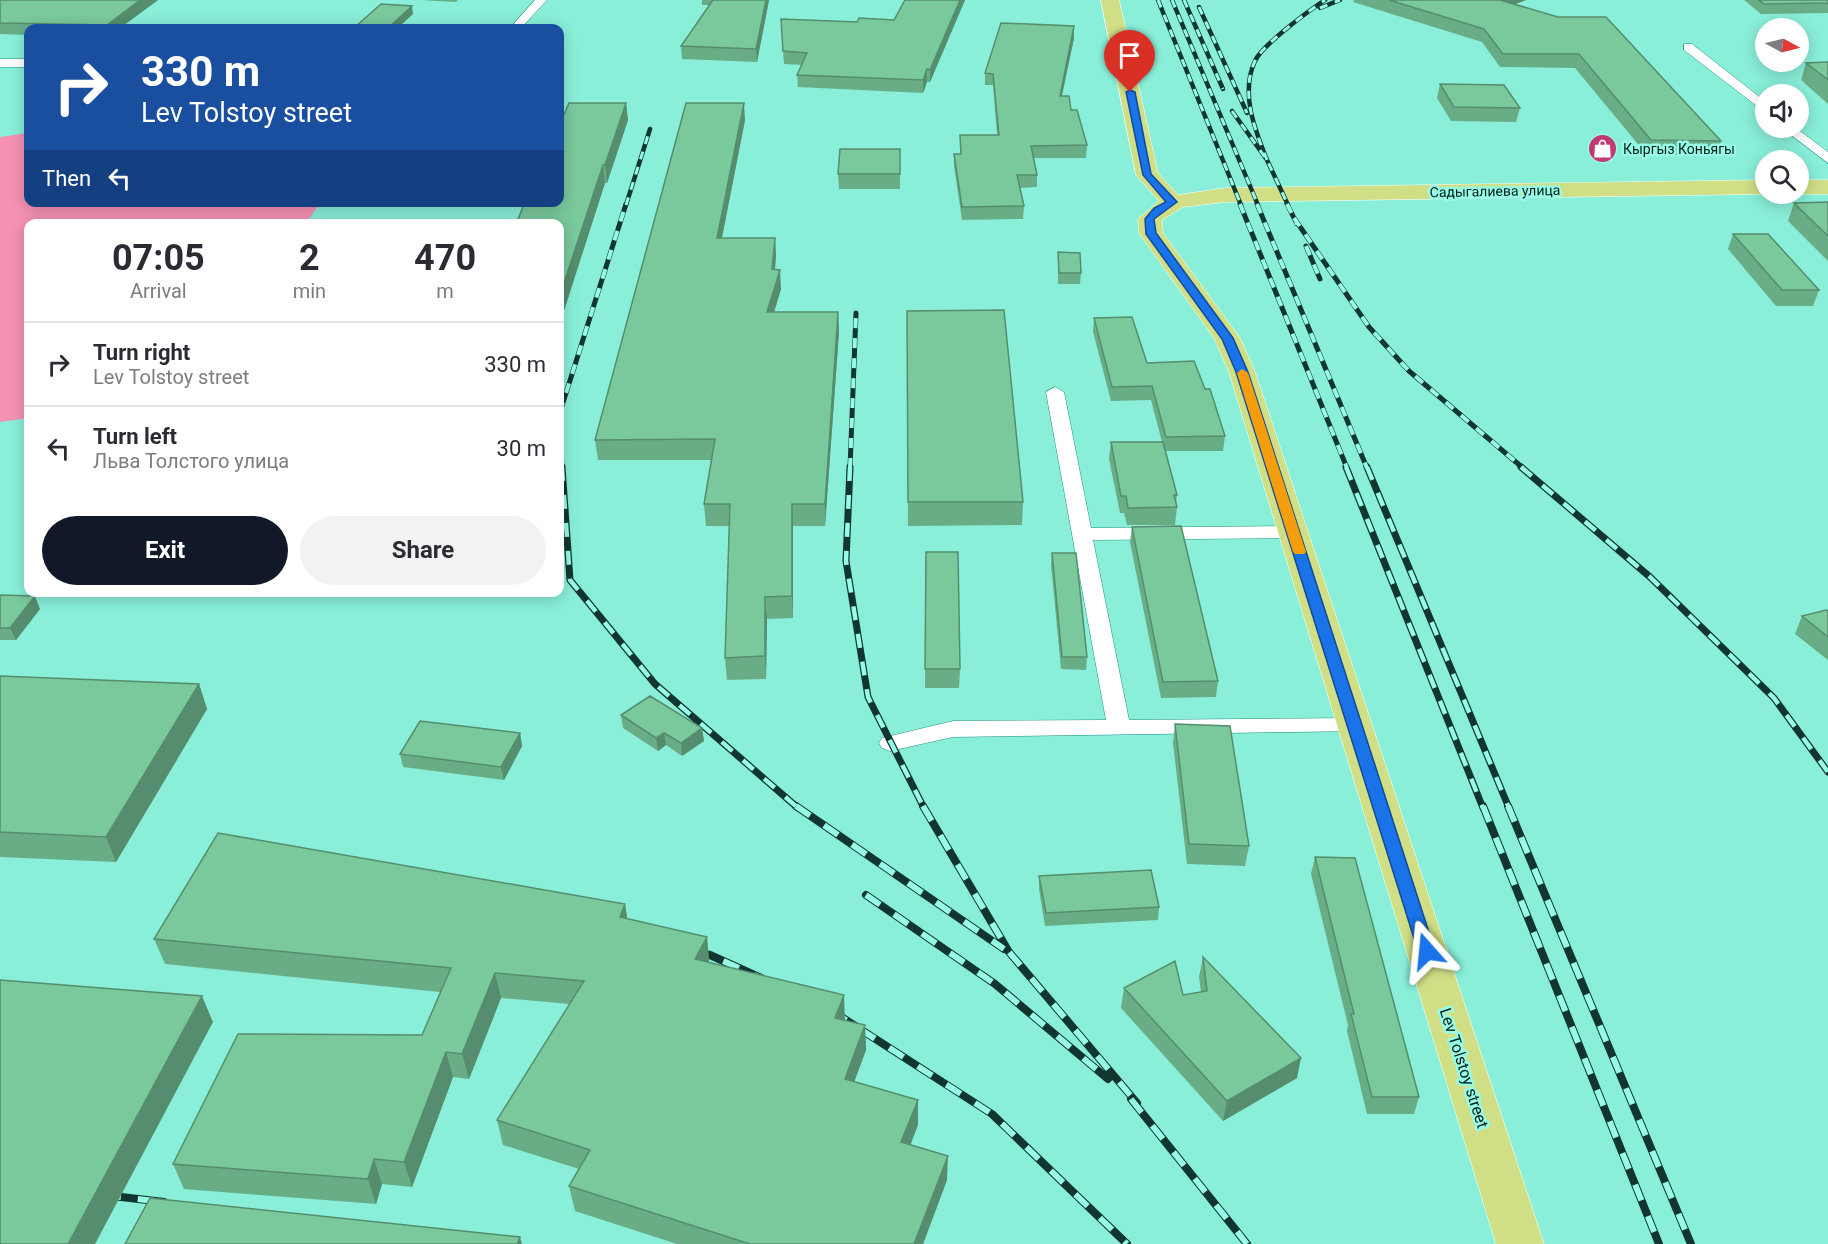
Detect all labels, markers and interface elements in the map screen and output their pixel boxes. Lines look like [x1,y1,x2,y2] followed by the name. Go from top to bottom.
[1755,18,1809,72] north arrow
[1755,18,1809,204] map controls
[1104,30,1155,92] pin
[1113,39,1146,72] icon: arrive
[141,47,260,96] text: 330 m
[42,48,120,126] icon: right
[1755,84,1809,138] button: sound
[141,97,352,129] text: Lev Tolstoy street
[1586,133,1618,165] shop icon: Кыргыз Коньягы
[1623,141,1735,157] place label: Кыргыз Коньягы
[1755,150,1809,204] button: search
[103,162,136,195] icon: left
[42,166,91,191] text: Then
[1430,182,1560,200] street label: Садыгалиева улица
[112,237,205,279] text: 07:05
[299,237,320,279] text: 2
[414,237,476,279] text: 470
[130,279,187,303] text: Arrival
[293,279,326,303] text: min
[436,279,454,303] text: m
[93,340,190,365] text: Turn right
[42,348,75,381] icon: right
[484,352,546,377] text: 330 m
[93,365,249,389] text: Lev Tolstoy street
[93,424,177,449] text: Turn left
[42,432,75,465] icon: left
[497,436,546,461] text: 30 m
[93,449,289,473] text: Льва Толстого улица
[42,516,288,585] button: Exit
[300,516,546,585] button: Share
[1395,919,1459,983] position arrow
[1436,1006,1492,1130] street label: Lev Tolstoy street

